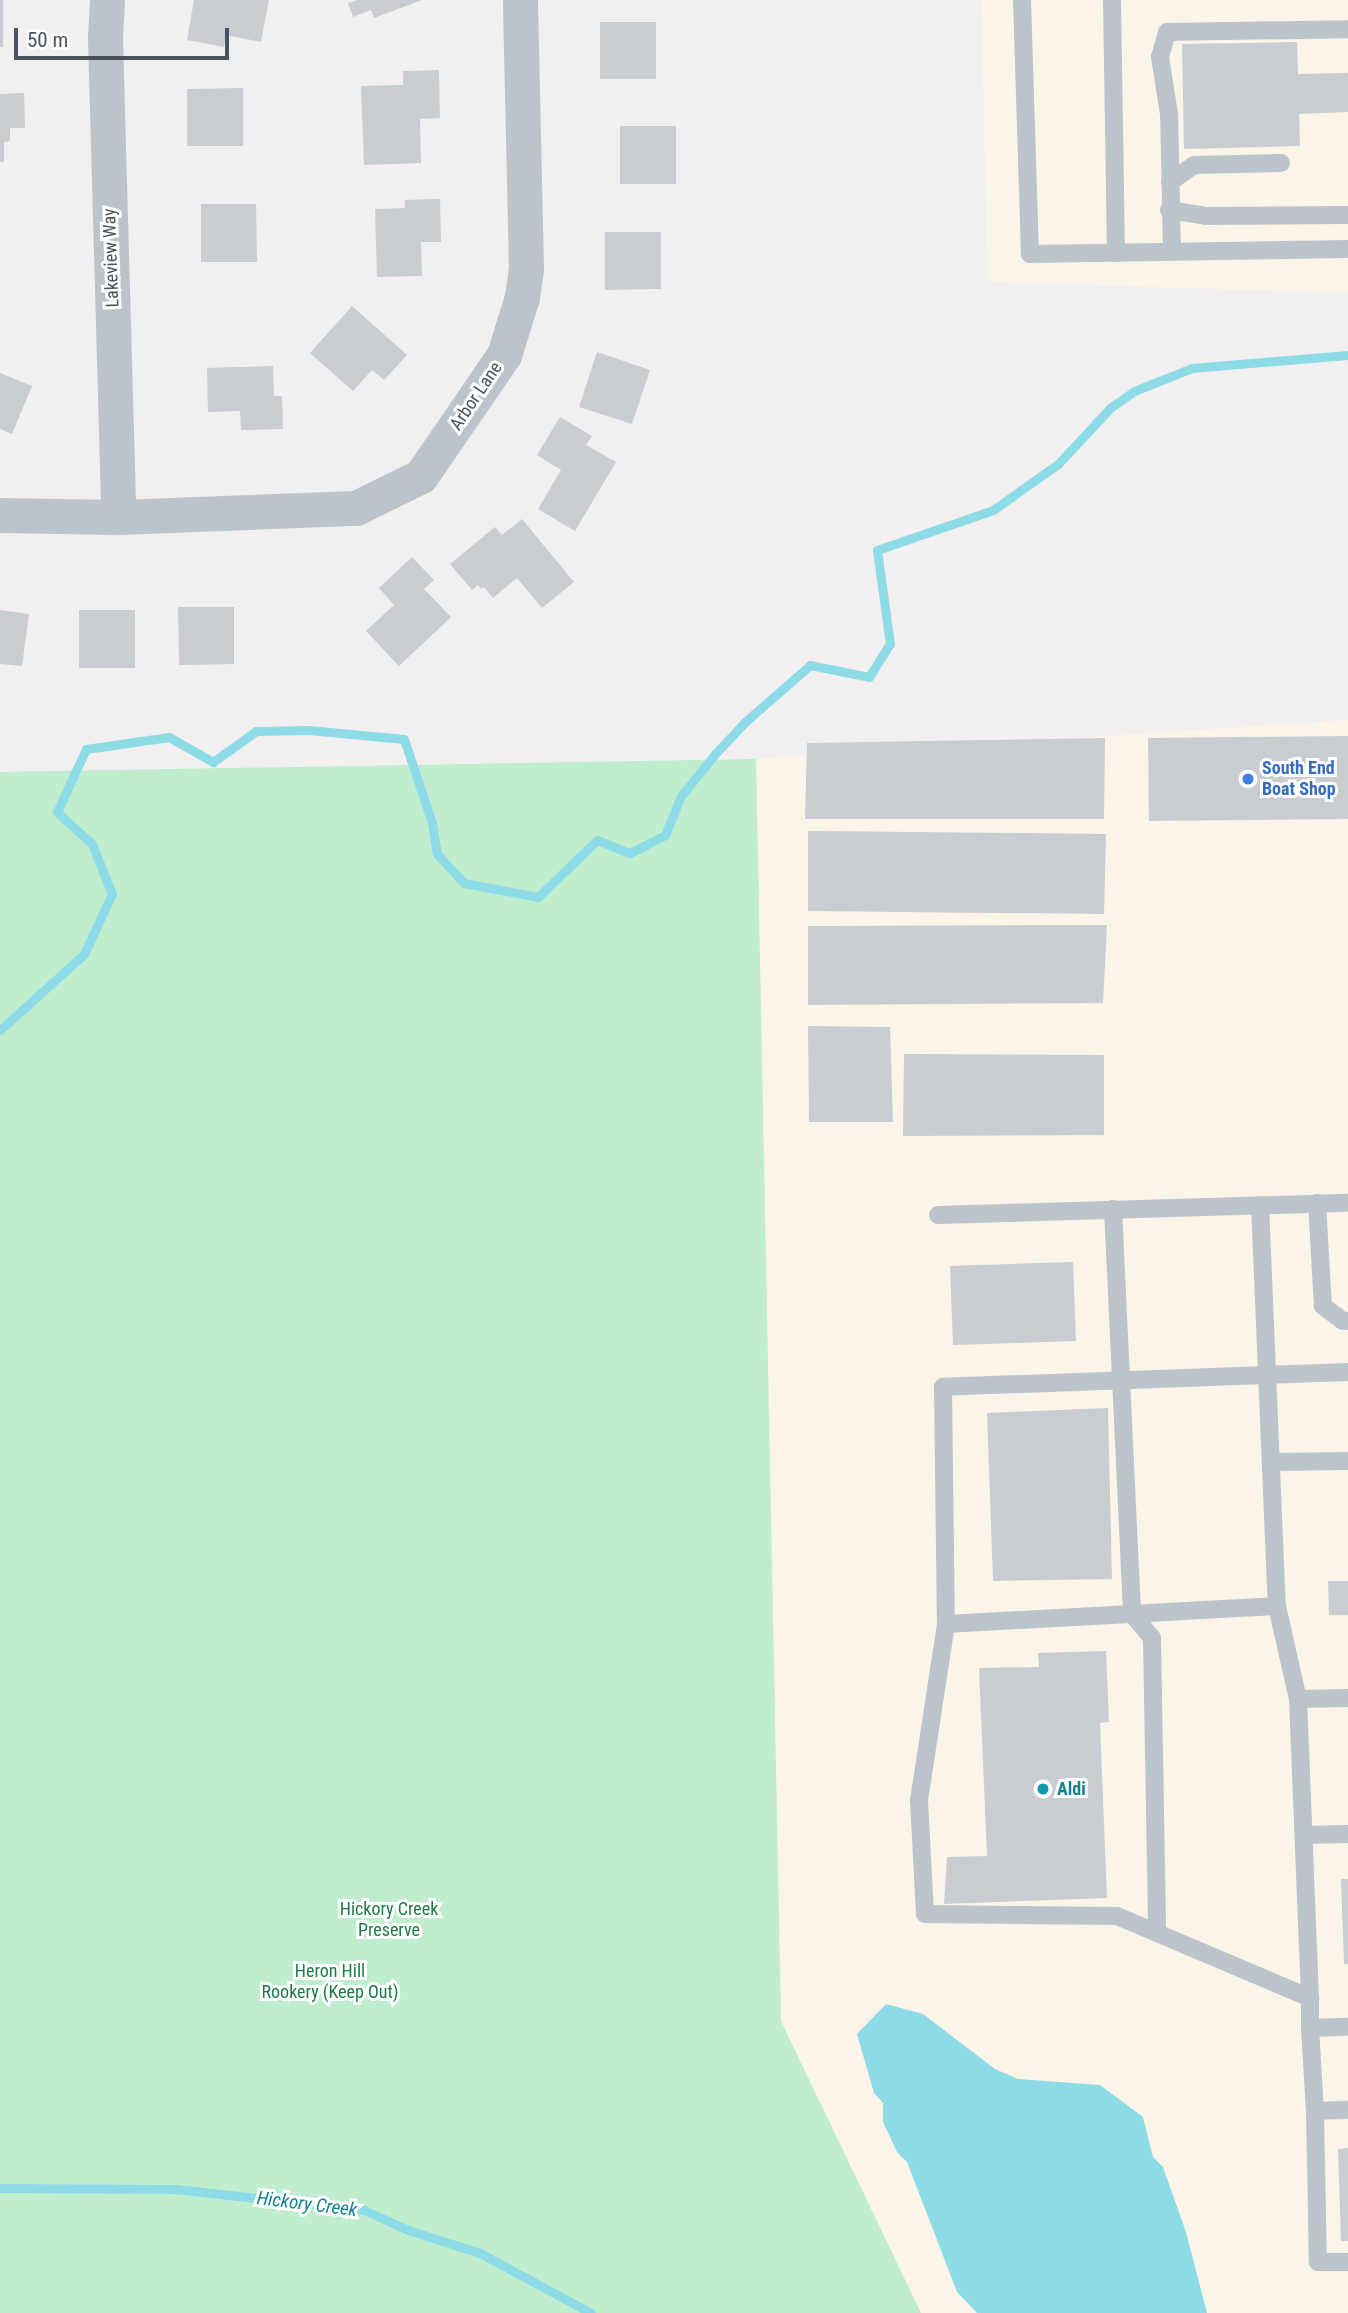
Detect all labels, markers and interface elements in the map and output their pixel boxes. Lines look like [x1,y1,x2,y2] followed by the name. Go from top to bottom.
[18,14,233,58] scale bar
[27,28,68,52] text: 50 m
[98,208,124,308] street label: Lakeview Way
[445,358,507,434] street label: Arbor Lane
[1262,758,1336,800] place label: South End Boat Shop
[1240,771,1256,787] marker: South End Boat Shop
[1057,1778,1086,1800] place label: Aldi
[1035,1781,1051,1797] marker: Aldi
[340,1899,438,1941] park label: Hickory Creek Preserve
[262,1961,398,2004] park label: Heron Hill Rookery (Keep Out)
[256,2187,358,2221] water label: Hickory Creek

